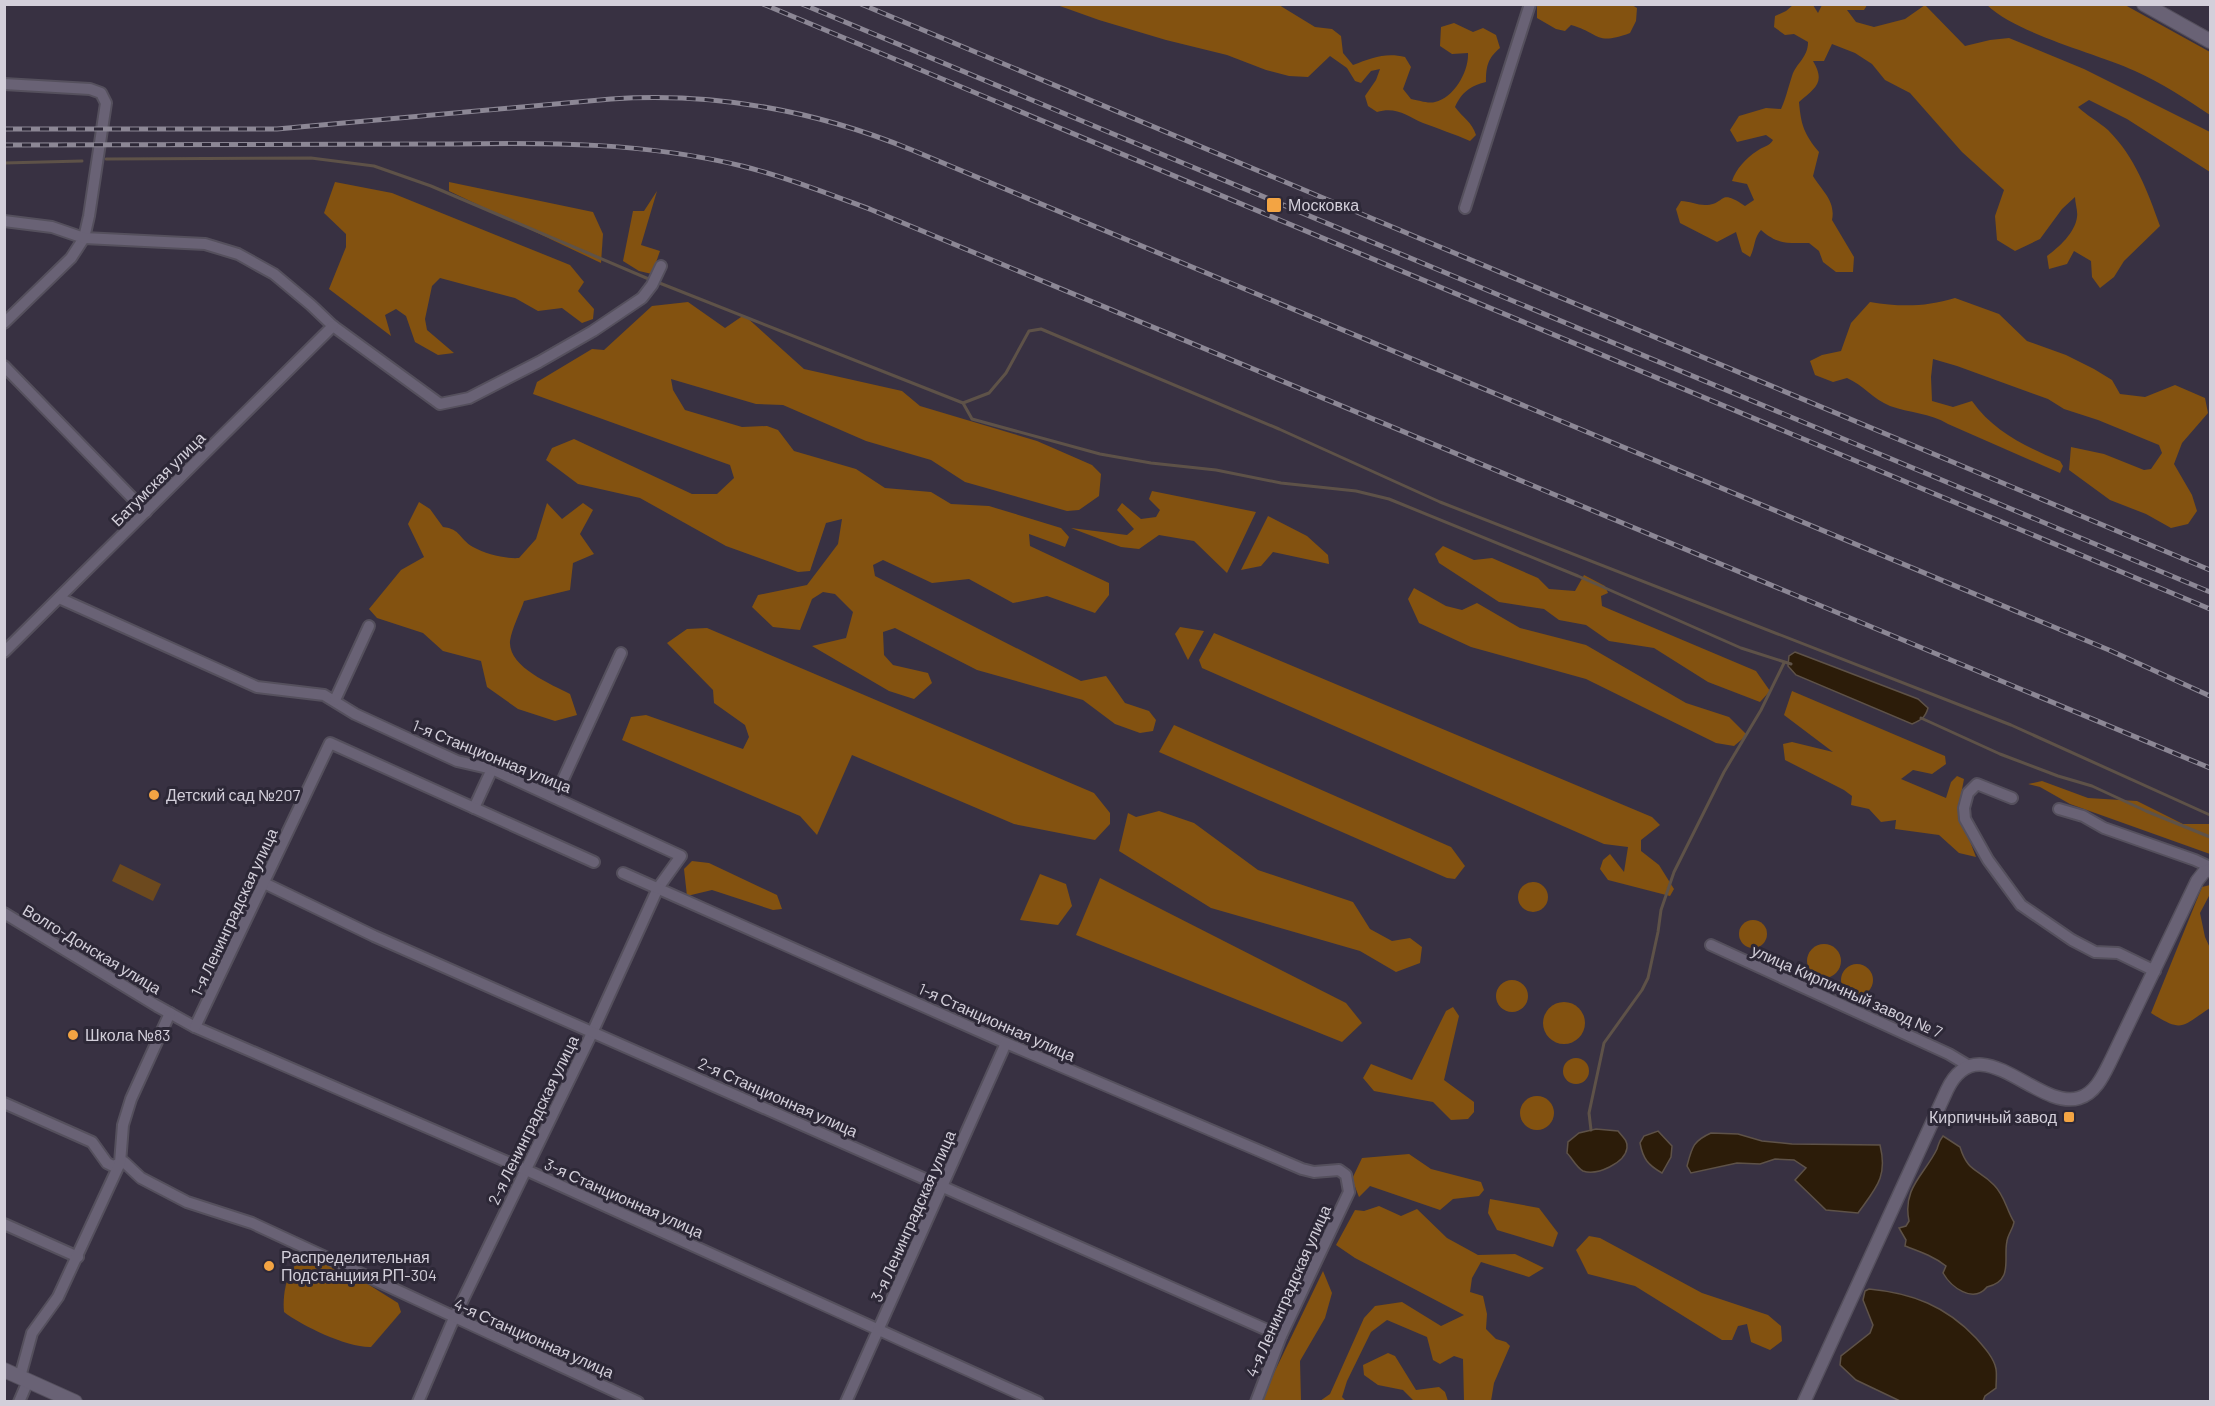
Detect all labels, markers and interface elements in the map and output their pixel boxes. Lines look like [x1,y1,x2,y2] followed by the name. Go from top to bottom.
[1288,195,1359,214] place label: Московка
[1265,196,1283,214] marker: Московка
[107,427,209,530] street label: Батумская улица
[410,715,574,796] street label: 1-я Станционная улица
[166,785,301,804] place label: Детский сад №207
[147,788,161,802] marker: Детский сад №207
[186,825,281,999] street label: 1-я Ленинградская улица
[20,900,165,997] street label: Волго-Донская улица
[1749,940,1946,1041] street label: улица Кирпичный завод № 7
[916,978,1079,1065] street label: 1-я Станционная улица
[85,1025,171,1044] place label: Школа №83
[66,1028,80,1042] marker: Школа №83
[483,1032,582,1207] street label: 2-я Ленинградская улица
[695,1053,861,1140] street label: 2-я Станционная улица
[1929,1107,2058,1126] place label: Кирпичный завод
[2062,1110,2076,1124] marker: Кирпичный завод
[866,1127,959,1304] street label: 3-я Ленинградская улица
[542,1154,707,1241] street label: 3-я Станционная улица
[1241,1202,1334,1380] street label: 4-я Ленинградская улица
[281,1247,437,1284] place label: Распределительная Подстанциия РП-304
[262,1259,276,1273] marker: Распределительная Подстанциия РП-304
[451,1294,617,1381] street label: 4-я Станционная улица

